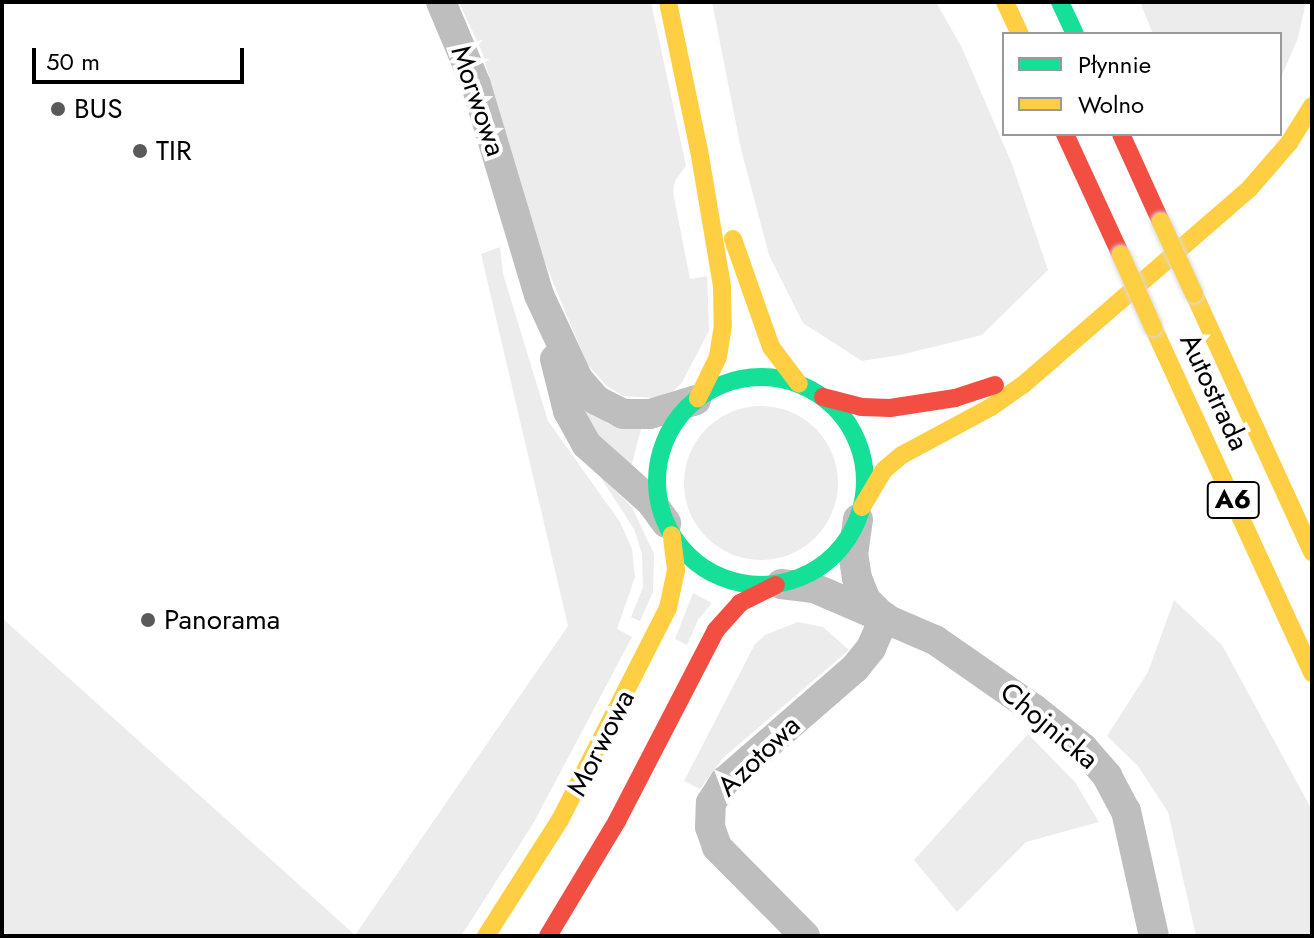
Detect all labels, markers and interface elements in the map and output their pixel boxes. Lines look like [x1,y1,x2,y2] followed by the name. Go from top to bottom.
[36,32,248,82] scale bar
[1002,32,1282,136] legend
[443,41,513,161] street label: Morwowa
[46,44,100,79] text: 50 m
[1078,47,1151,82] text: Płynnie
[1078,87,1144,122] text: Wolno
[74,92,122,126] place label: BUS
[49,100,67,118] marker: BUS
[156,134,192,168] place label: TIR
[131,142,149,160] marker: TIR
[1172,328,1256,456] street label: Autostrada
[1205,478,1261,522] road number: A6
[164,603,280,637] place label: Panorama
[139,611,157,629] marker: Panorama
[993,675,1105,777] street label: Chojnicka
[560,684,642,802] street label: Morwowa
[711,709,807,803] street label: Azotowa

